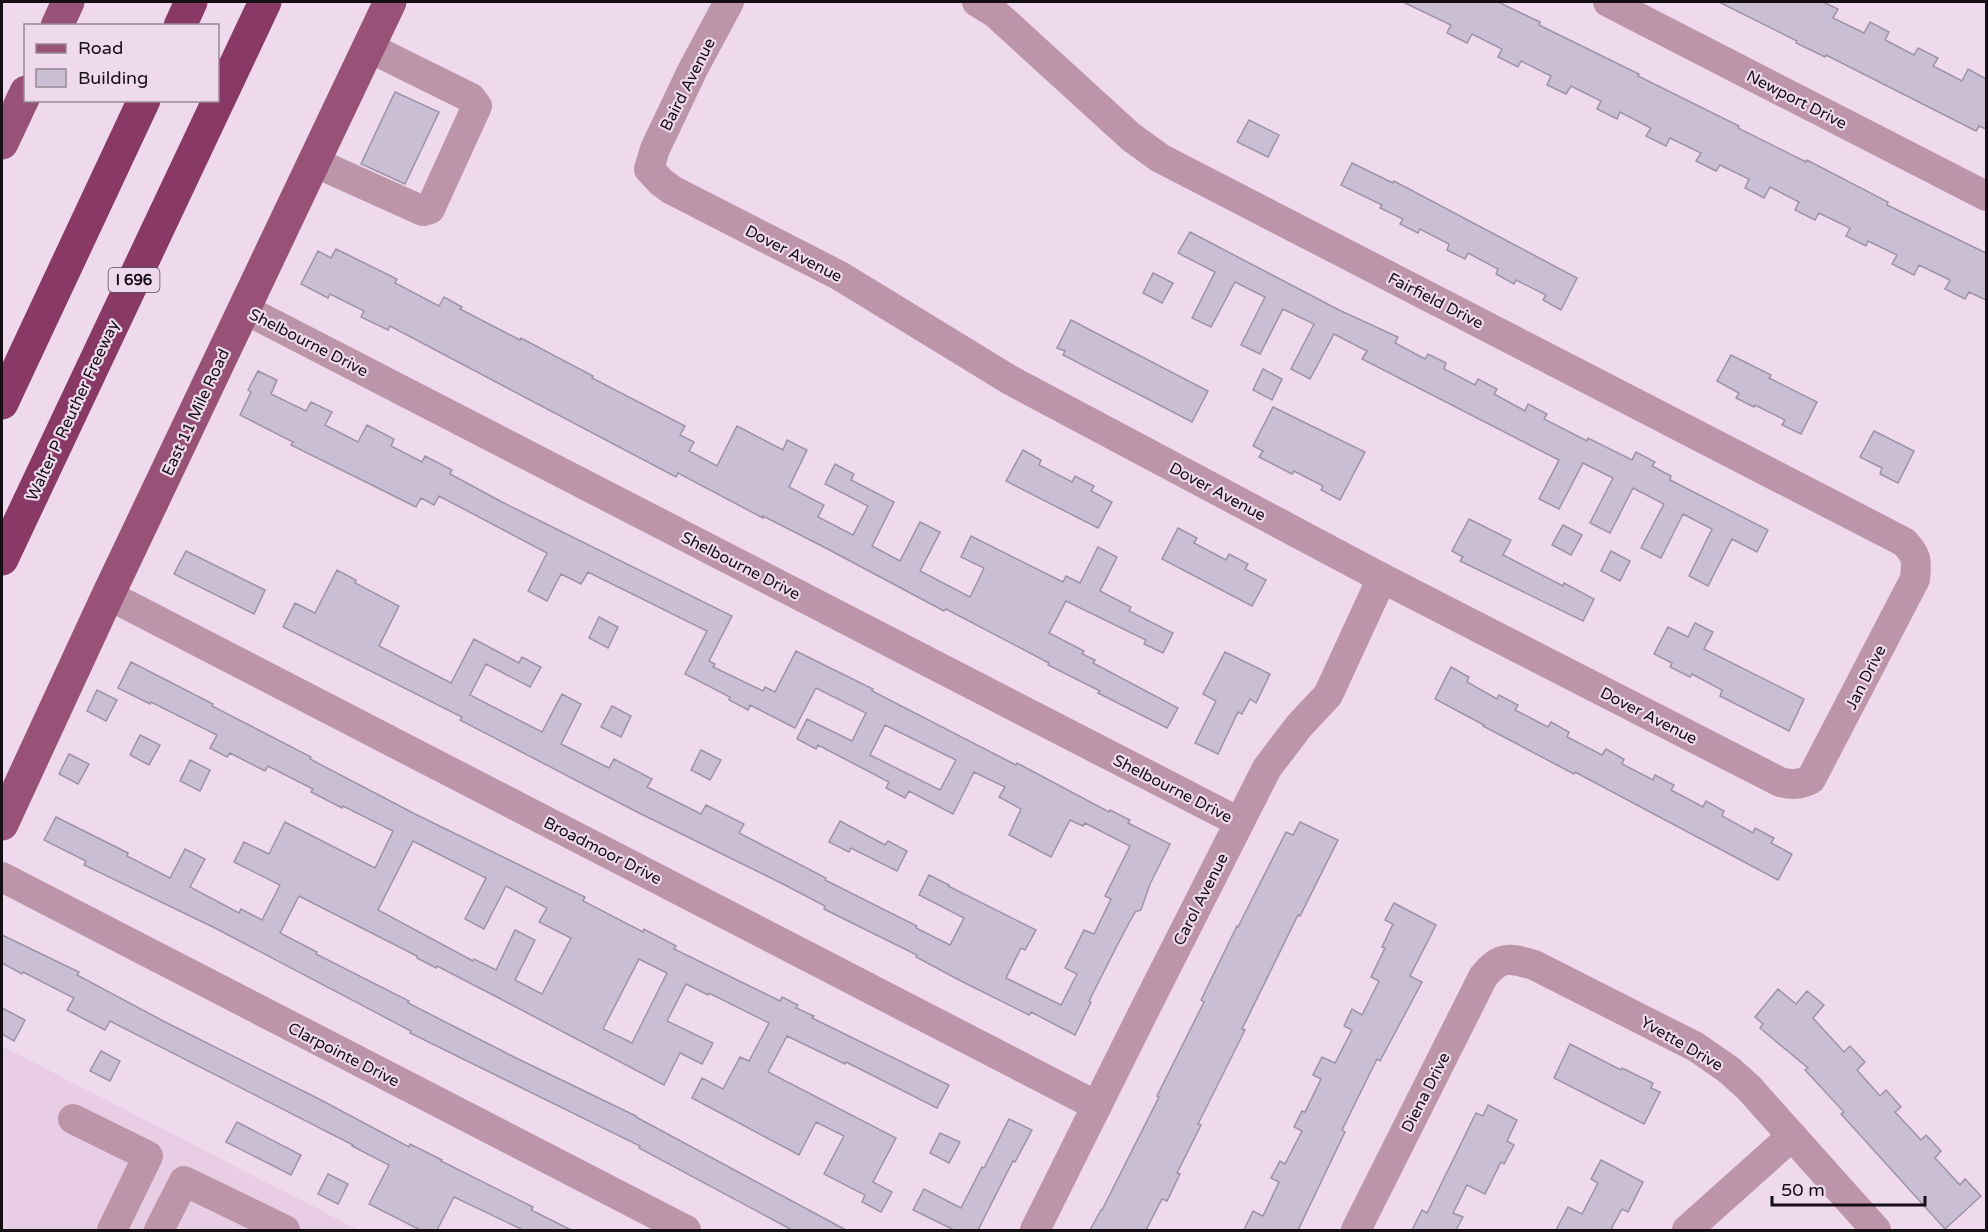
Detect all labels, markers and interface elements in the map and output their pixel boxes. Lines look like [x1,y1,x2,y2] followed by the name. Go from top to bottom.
[24,24,219,102] legend
[656,35,720,134] street label: Baird Avenue
[78,37,123,59] text: Road
[1743,66,1850,134] street label: Newport Drive
[78,67,148,89] text: Building
[742,221,845,287] street label: Dover Avenue
[108,268,160,292] road number: I 696
[1384,268,1487,334] street label: Fairfield Drive
[246,304,371,381] street label: Shelbourne Drive
[22,316,124,504] street label: Walter P Reuther Freeway
[158,346,234,479] street label: East 11 Mile Road
[1166,458,1269,526] street label: Dover Avenue
[678,527,803,604] street label: Shelbourne Drive
[1841,642,1891,713] street label: Jan Drive
[1597,683,1700,749] street label: Dover Avenue
[1110,750,1235,827] street label: Shelbourne Drive
[540,813,665,889] street label: Broadmoor Drive
[1169,850,1233,949] street label: Carol Avenue
[1637,1012,1726,1075] street label: Yvette Drive
[285,1018,403,1092] street label: Clarpointe Drive
[1397,1049,1455,1136] street label: Diena Drive
[1772,1169,1925,1207] scale bar
[1781,1179,1825,1201] text: 50 m

